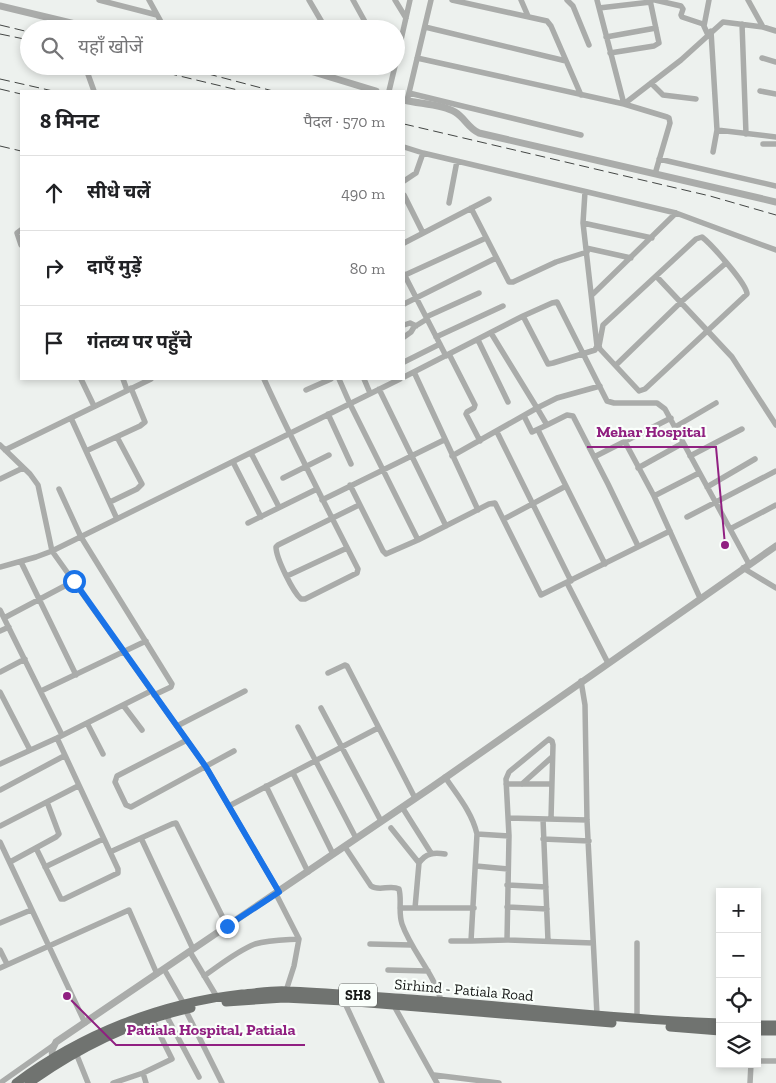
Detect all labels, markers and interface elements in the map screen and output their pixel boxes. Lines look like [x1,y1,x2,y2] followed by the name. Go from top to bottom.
[20,20,405,75] search box
[38,34,66,62] icon: search
[78,35,143,58] text: यहाँ खोजें
[40,108,99,133] text: 8 मिनट
[303,112,385,131] text: पैदल · 570 m
[40,179,68,207] icon: ahead
[87,180,150,203] text: सीधे चलें
[341,184,385,203] text: 490 m
[40,254,68,282] icon: right
[87,255,142,278] text: दाएँ मुड़ें
[350,259,385,278] text: 80 m
[40,329,68,357] icon: arrive
[87,330,192,353] text: गंतव्य पर पहुँचे
[587,416,716,447] callout: Mehar Hospital
[596,422,706,441] text: Mehar Hospital
[63,570,86,593] route start
[716,888,761,1068] map controls
[716,888,761,933] button: +
[216,915,239,938] route end
[716,933,761,978] button: −
[394,975,535,1005] street label: Sirhind - Patiala Road
[716,978,761,1023] button: locate
[339,984,377,1006] road number: SH8
[116,1014,305,1045] callout: Patiala Hospital, Patiala
[126,1020,296,1039] text: Patiala Hospital, Patiala
[716,1023,761,1068] button: layers

